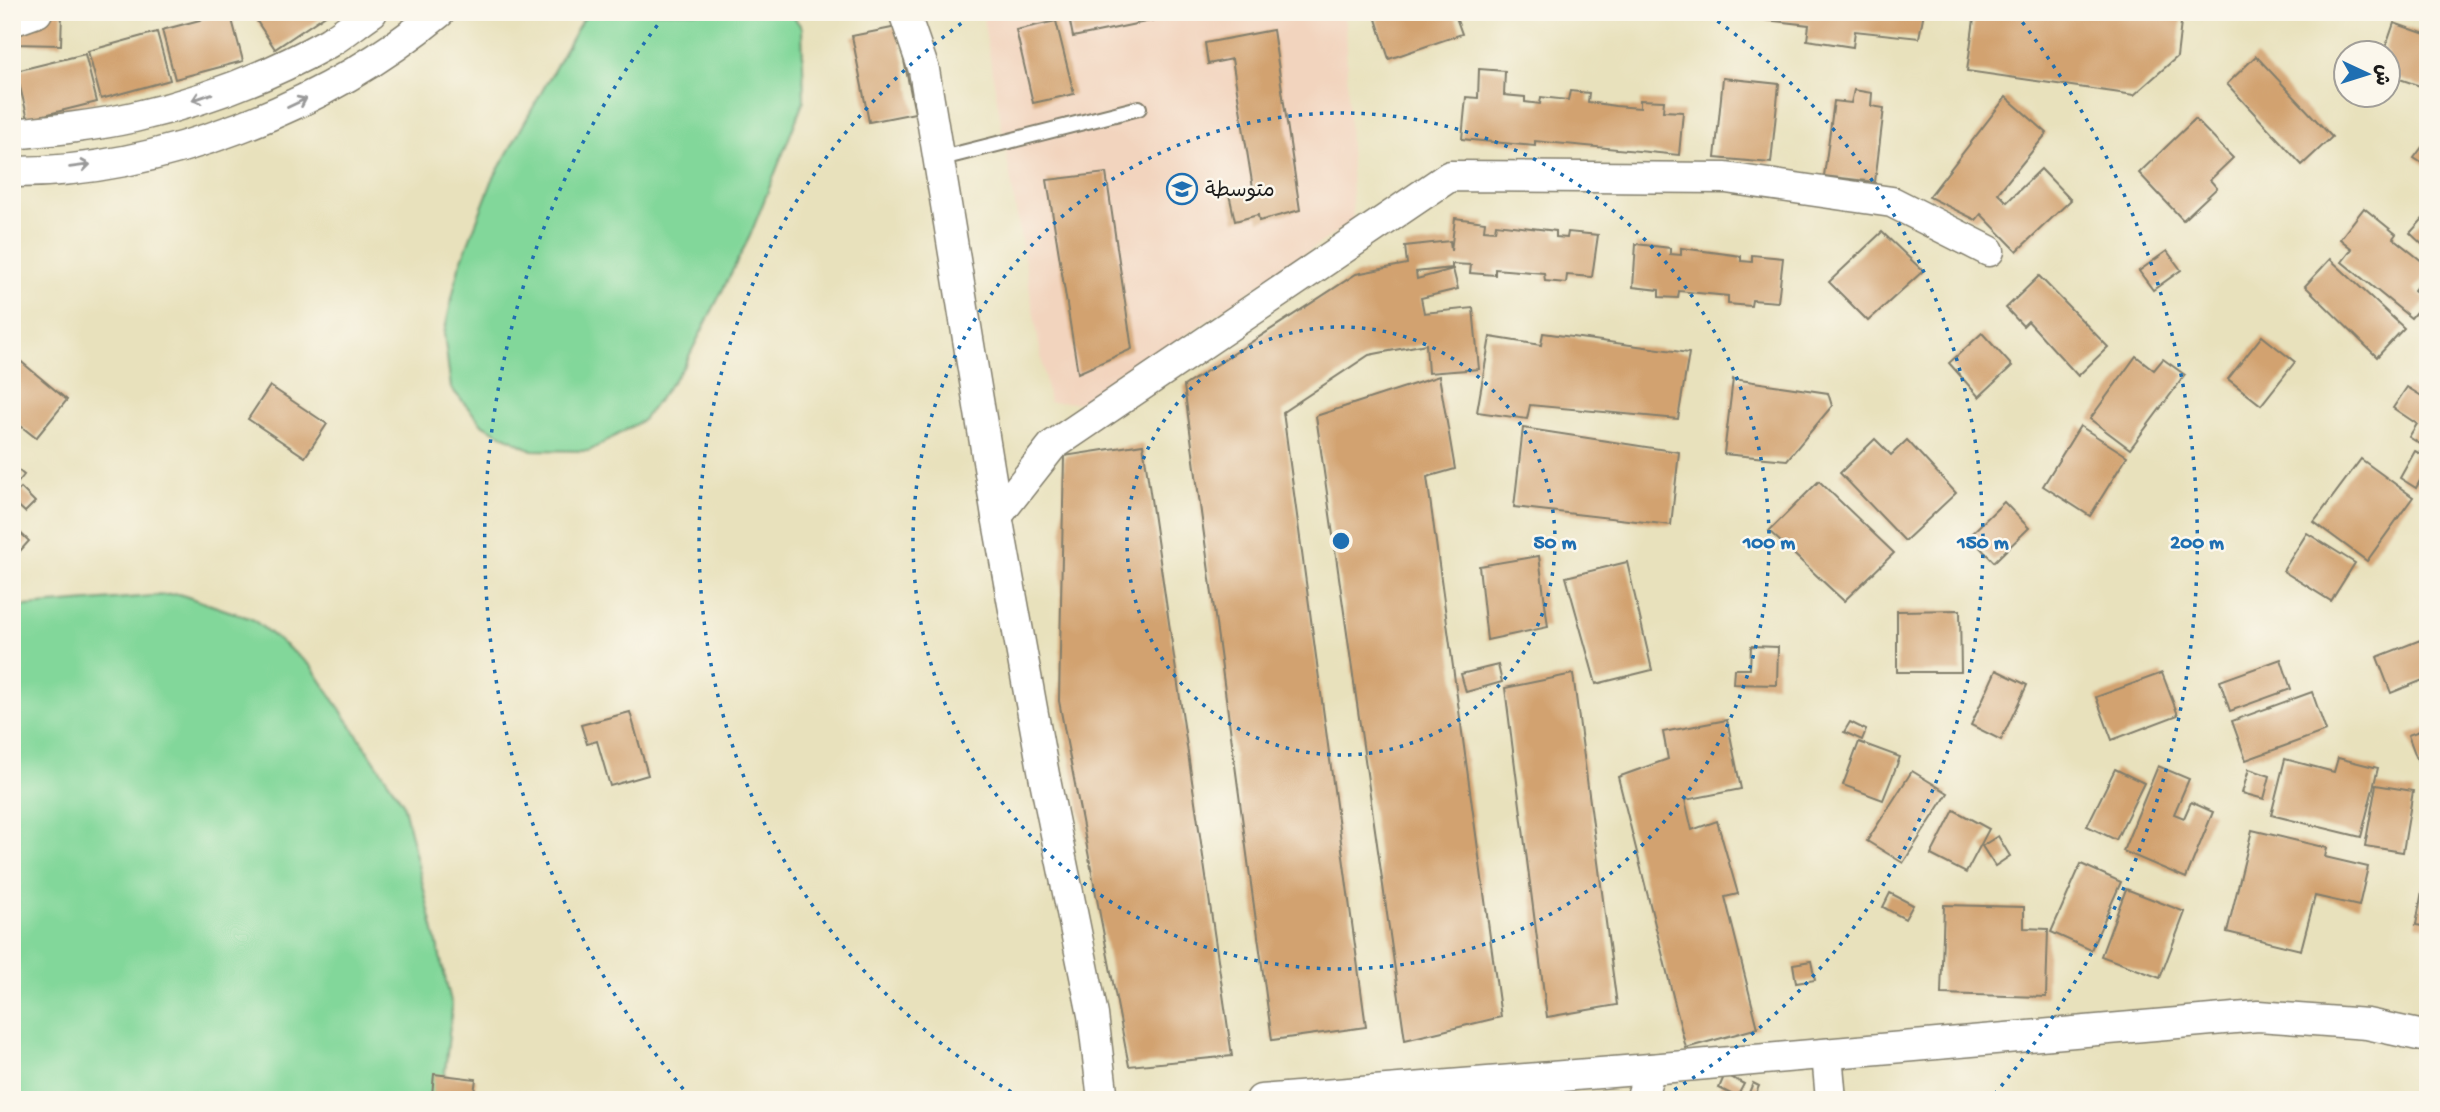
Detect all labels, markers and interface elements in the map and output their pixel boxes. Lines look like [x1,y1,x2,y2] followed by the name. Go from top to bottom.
[2332,38,2402,108] north arrow
[2368,64,2393,86] text: ش
[191,91,213,104] one-way arrow
[286,96,308,109] one-way arrow
[68,160,91,173] one-way arrow
[1165,172,1199,206] school or university icon: متوسطة
[1205,180,1275,205] place label: متوسطة
[1329,529,1353,553] centre of rings
[1534,532,1577,557] text: 50 m
[1742,532,1795,557] text: 100 m
[1956,532,2009,557] text: 150 m
[2170,532,2224,557] text: 200 m

